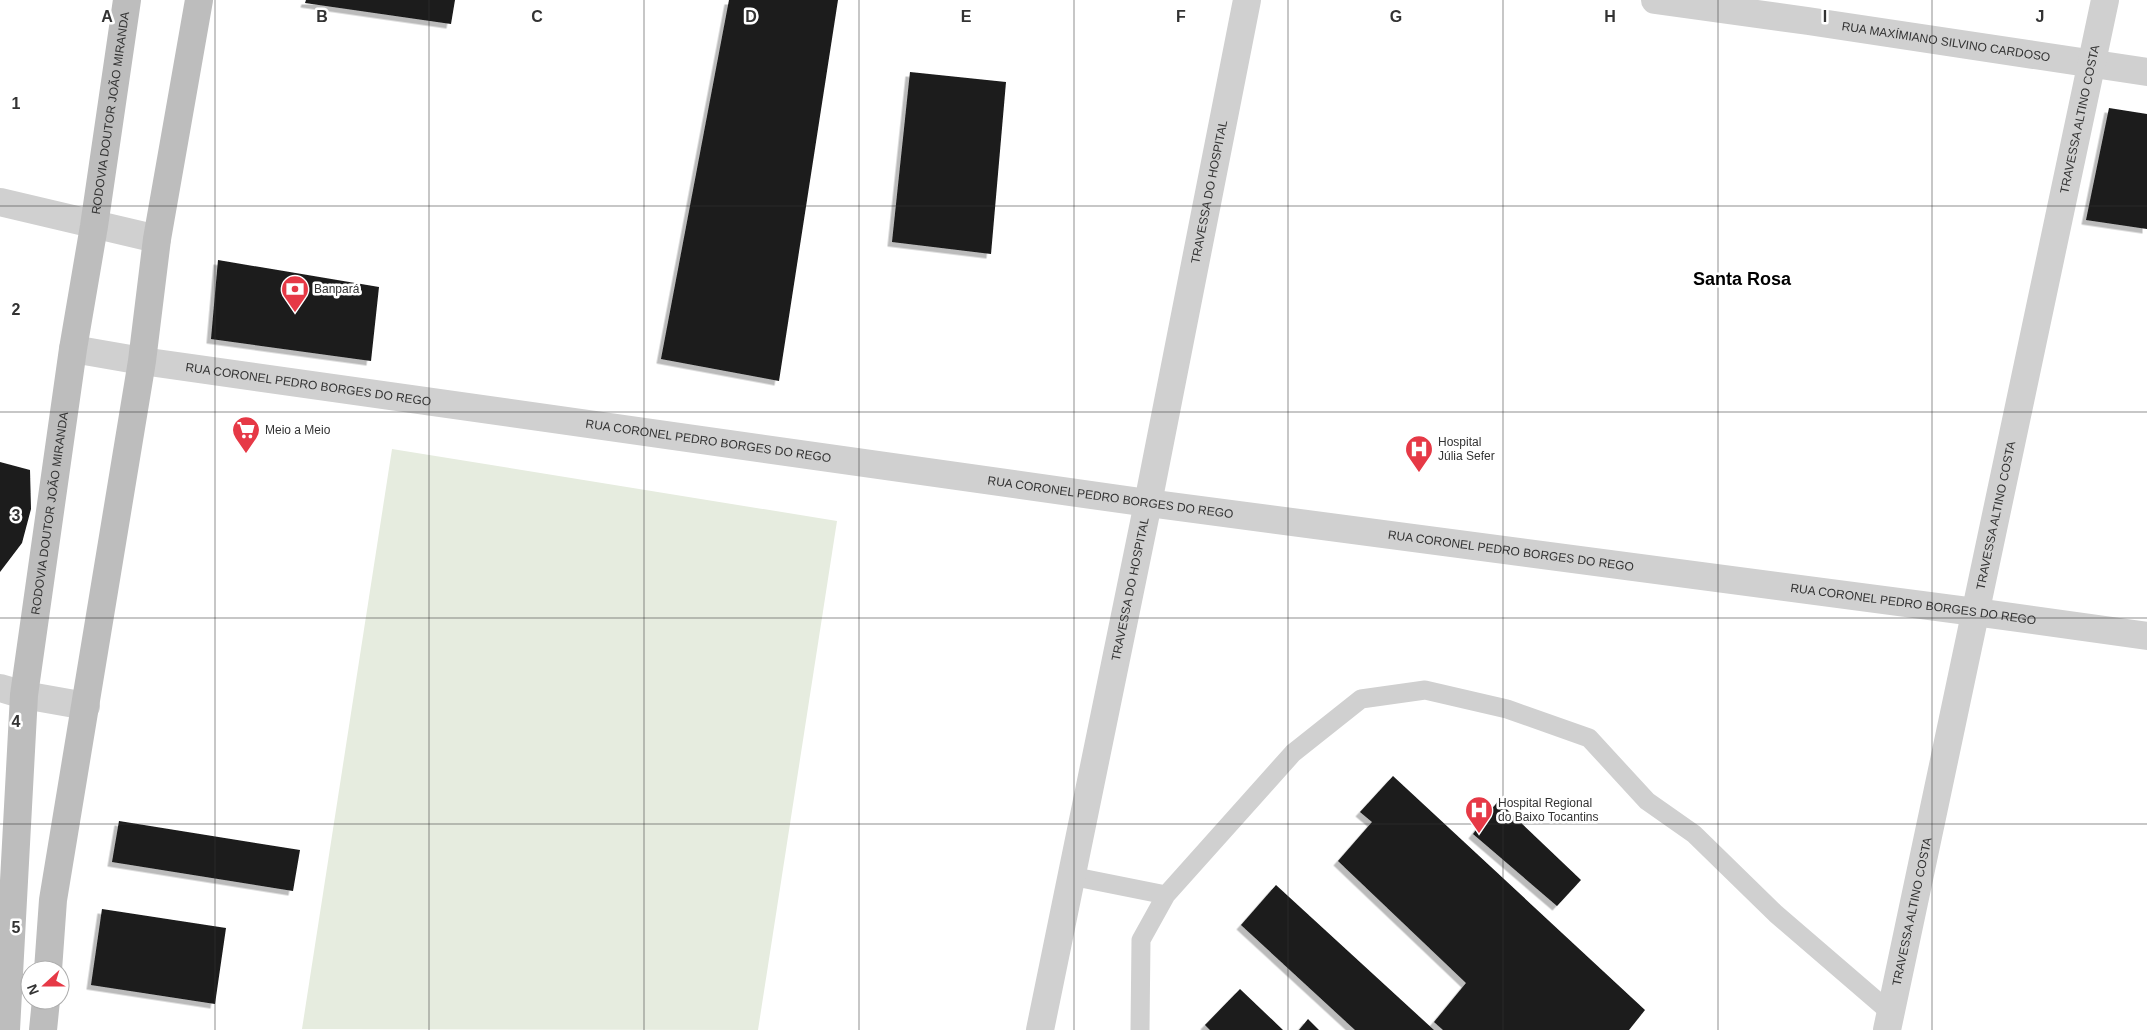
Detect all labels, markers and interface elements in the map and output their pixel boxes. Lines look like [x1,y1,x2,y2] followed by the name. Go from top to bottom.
[316,8,328,25] text: B
[531,8,543,25] text: C
[745,8,757,25] text: D
[961,8,972,25] text: E
[1176,8,1186,25] text: F
[1390,8,1402,25] text: G
[1604,8,1616,25] text: H
[1823,8,1827,25] text: I
[2036,8,2044,25] text: J
[90,10,132,216] street label: RODOVIA DOUTOR JOÃO MIRANDA
[1841,19,2051,64] street label: RUA MAXÍMIANO SILVINO CARDOSO
[2057,44,2102,195] street label: TRAVESSA ALTINO COSTA
[12,95,21,112] text: 1
[1188,119,1230,265] street label: TRAVESSA DO HOSPITAL
[1693,269,1792,289] district label: Santa Rosa
[280,274,310,313] bank icon: Banpará
[314,282,360,296] place label: Banpará
[12,301,21,318] text: 2
[185,360,432,409] street label: RUA CORONEL PEDRO BORGES DO REGO
[28,411,71,616] street label: RODOVIA DOUTOR JOÃO MIRANDA
[231,415,261,454] supermarket icon: Meio a Meio
[585,417,832,465] street label: RUA CORONEL PEDRO BORGES DO REGO
[265,423,331,437] place label: Meio a Meio
[1404,434,1434,473] hospital icon: Hospital Júlia Sefer
[1438,435,1495,463] place label: Hospital Júlia Sefer
[1973,440,2018,591] street label: TRAVESSA ALTINO COSTA
[987,473,1234,521] street label: RUA CORONEL PEDRO BORGES DO REGO
[12,507,21,524] text: 3
[1109,516,1152,662] street label: TRAVESSA DO HOSPITAL
[1387,528,1635,574] street label: RUA CORONEL PEDRO BORGES DO REGO
[1790,581,2037,627] street label: RUA CORONEL PEDRO BORGES DO REGO
[12,713,21,730] text: 4
[1464,795,1494,834] hospital icon: Hospital Regional do Baixo Tocantins
[1498,796,1599,824] place label: Hospital Regional do Baixo Tocantins
[1890,836,1935,987] street label: TRAVESSA ALTINO COSTA
[12,919,21,936] text: 5
[20,960,70,1010] north arrow
[24,982,42,997] text: N

